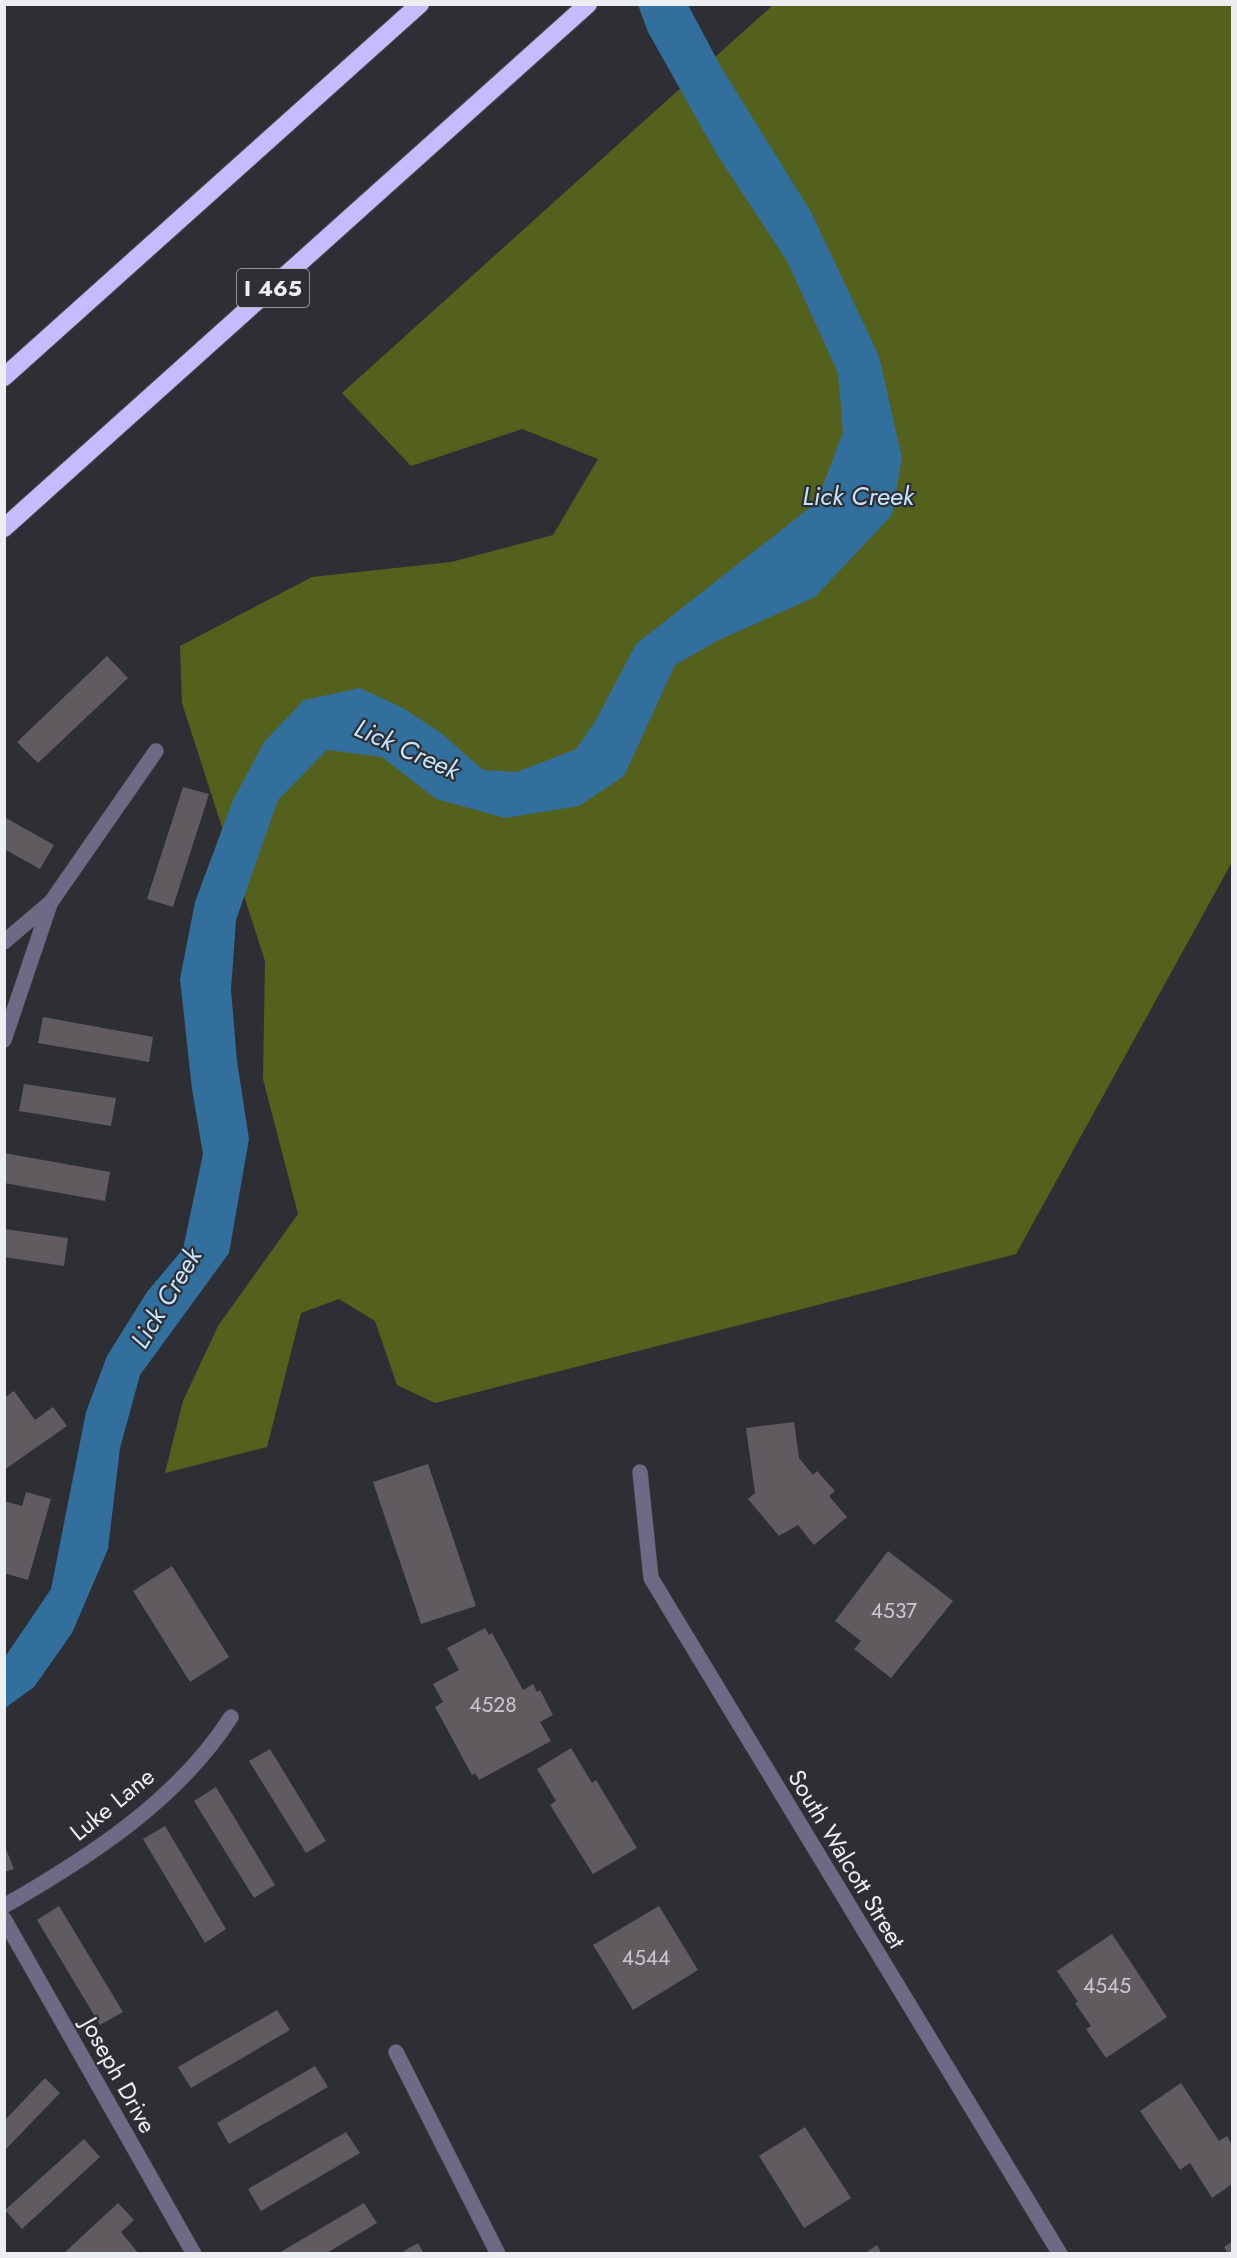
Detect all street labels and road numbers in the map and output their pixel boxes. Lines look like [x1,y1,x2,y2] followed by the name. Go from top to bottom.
[237,269,309,307] road number: I 465
[62,1759,162,1849] street label: Luke Lane
[780,1763,915,1955] street label: South Walcott Street
[71,2008,165,2139] street label: Joseph Drive

